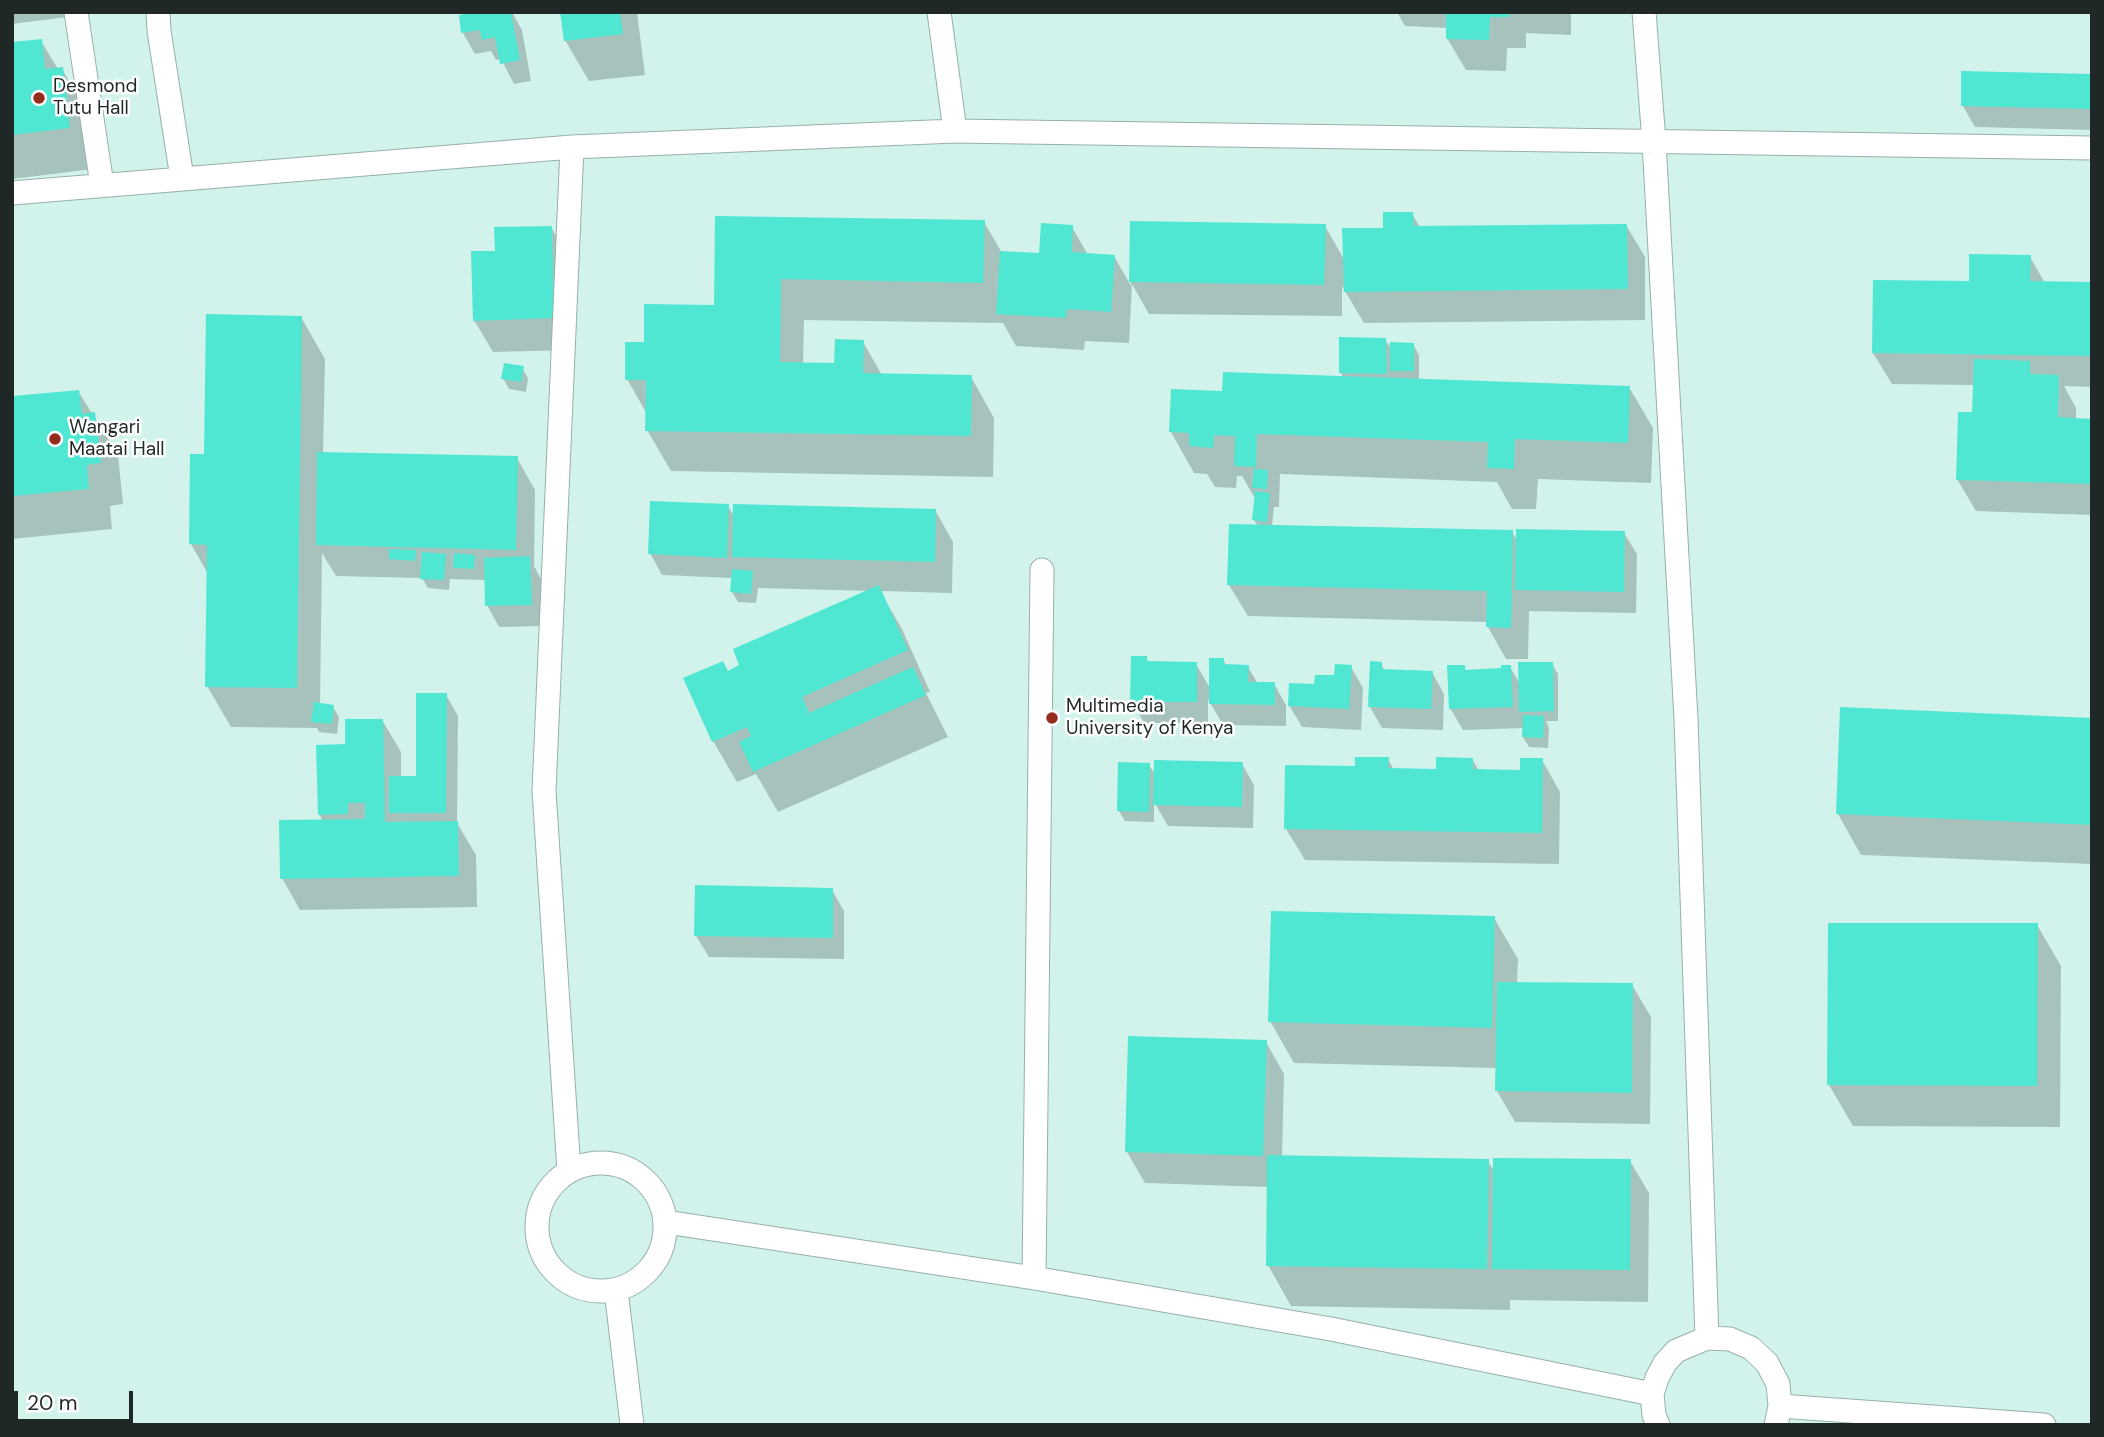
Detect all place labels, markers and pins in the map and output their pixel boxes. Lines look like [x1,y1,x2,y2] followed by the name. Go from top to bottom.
[53,76,137,120] place label: Desmond Tutu Hall
[31,90,47,106] marker: Desmond Tutu Hall
[69,417,165,461] place label: Wangari Maatai Hall
[47,431,63,447] marker: Wangari Maatai Hall
[1066,696,1233,740] place label: Multimedia University of Kenya
[1044,710,1060,726] marker: Multimedia University of Kenya

